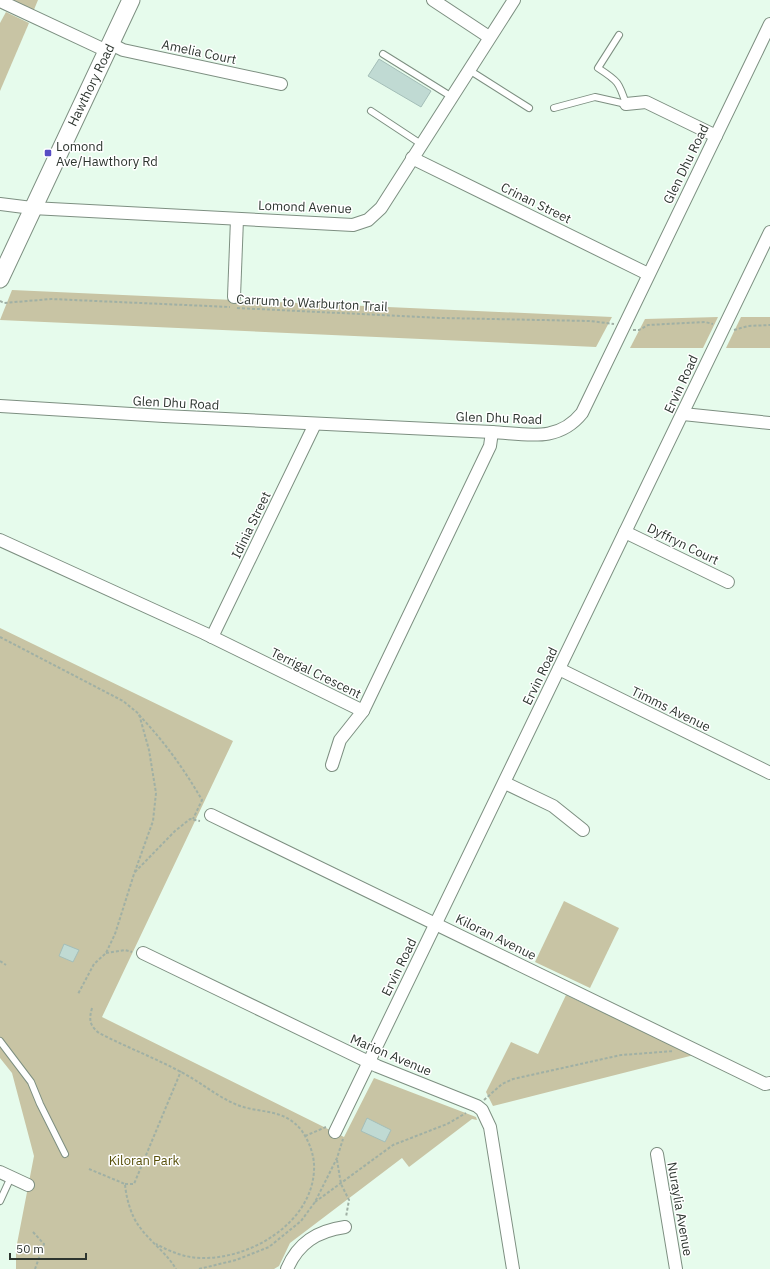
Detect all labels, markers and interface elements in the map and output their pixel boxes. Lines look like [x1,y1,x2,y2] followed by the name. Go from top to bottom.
[160,36,238,68] street label: Amelia Court
[64,41,118,129] street label: Hawthory Road
[659,121,713,207] street label: Glen Dhu Road
[56,138,158,170] place label: Lomond Ave/Hawthory Rd
[43,148,53,158] marker: Lomond Ave/Hawthory Rd
[498,179,574,227] street label: Crinan Street
[258,197,352,217] street label: Lomond Avenue
[236,291,389,315] street label: Carrum to Warburton Trail
[660,352,702,416] street label: Ervin Road
[132,392,220,414] street label: Glen Dhu Road
[455,408,543,428] street label: Glen Dhu Road
[228,489,274,561] street label: Idinia Street
[644,519,722,569] street label: Dyffryn Court
[268,644,364,702] street label: Terrigal Crescent
[519,644,561,708] street label: Ervin Road
[629,682,713,736] street label: Timms Avenue
[453,910,539,964] street label: Kiloran Avenue
[378,935,420,999] street label: Ervin Road
[348,1030,434,1080] street label: Marion Avenue
[109,1152,180,1169] park label: Kiloran Park
[663,1161,697,1257] street label: Nuraylia Avenue
[10,1235,86,1261] scale bar
[16,1241,44,1256] text: 50 m

